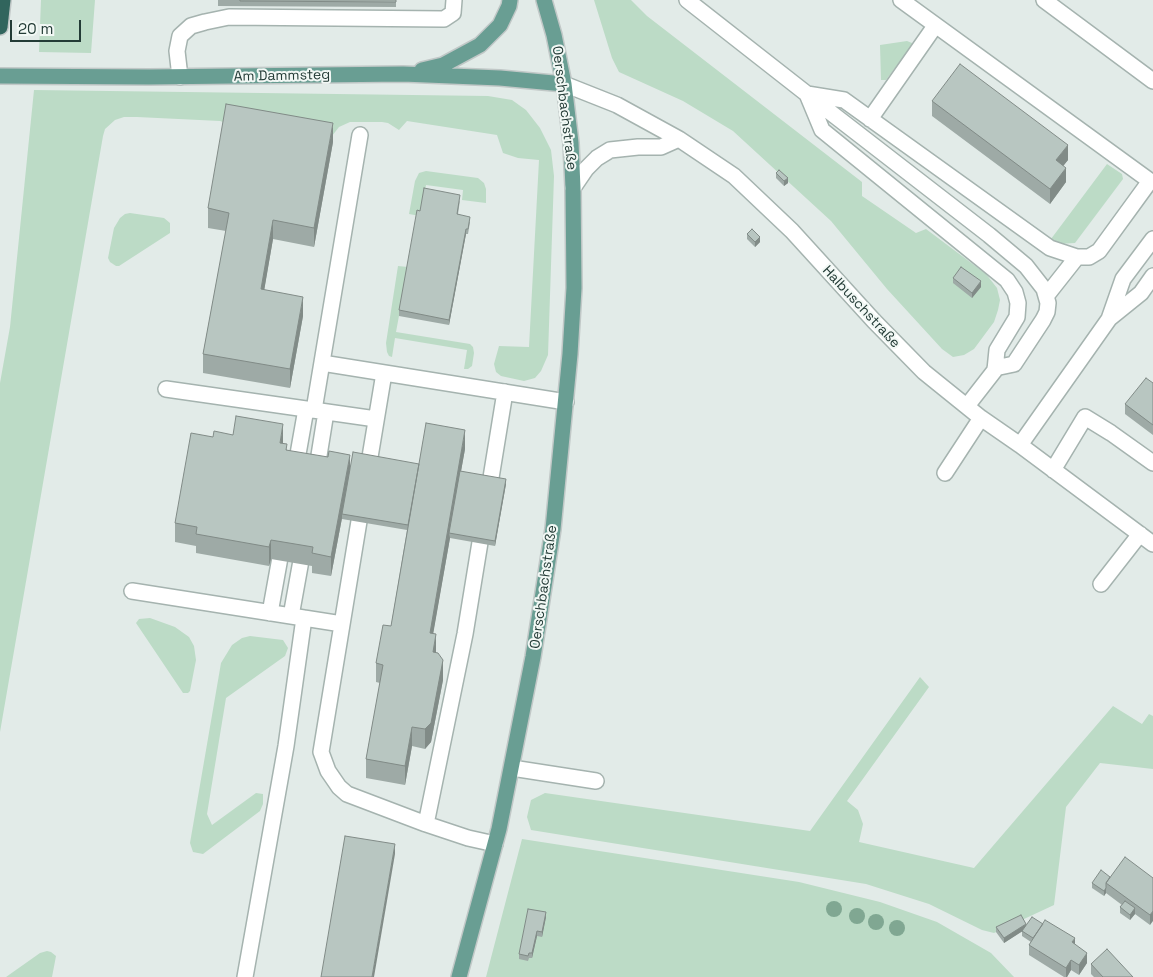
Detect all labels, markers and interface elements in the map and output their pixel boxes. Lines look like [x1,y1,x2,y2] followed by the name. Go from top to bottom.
[12,10,84,42] scale bar
[18,19,53,38] text: 20 m
[548,45,580,171] street label: Oerschbachstraße
[234,67,330,85] street label: Am Dammsteg
[819,262,903,352] street label: Halbuschstraße
[527,524,561,650] street label: Oerschbachstraße

